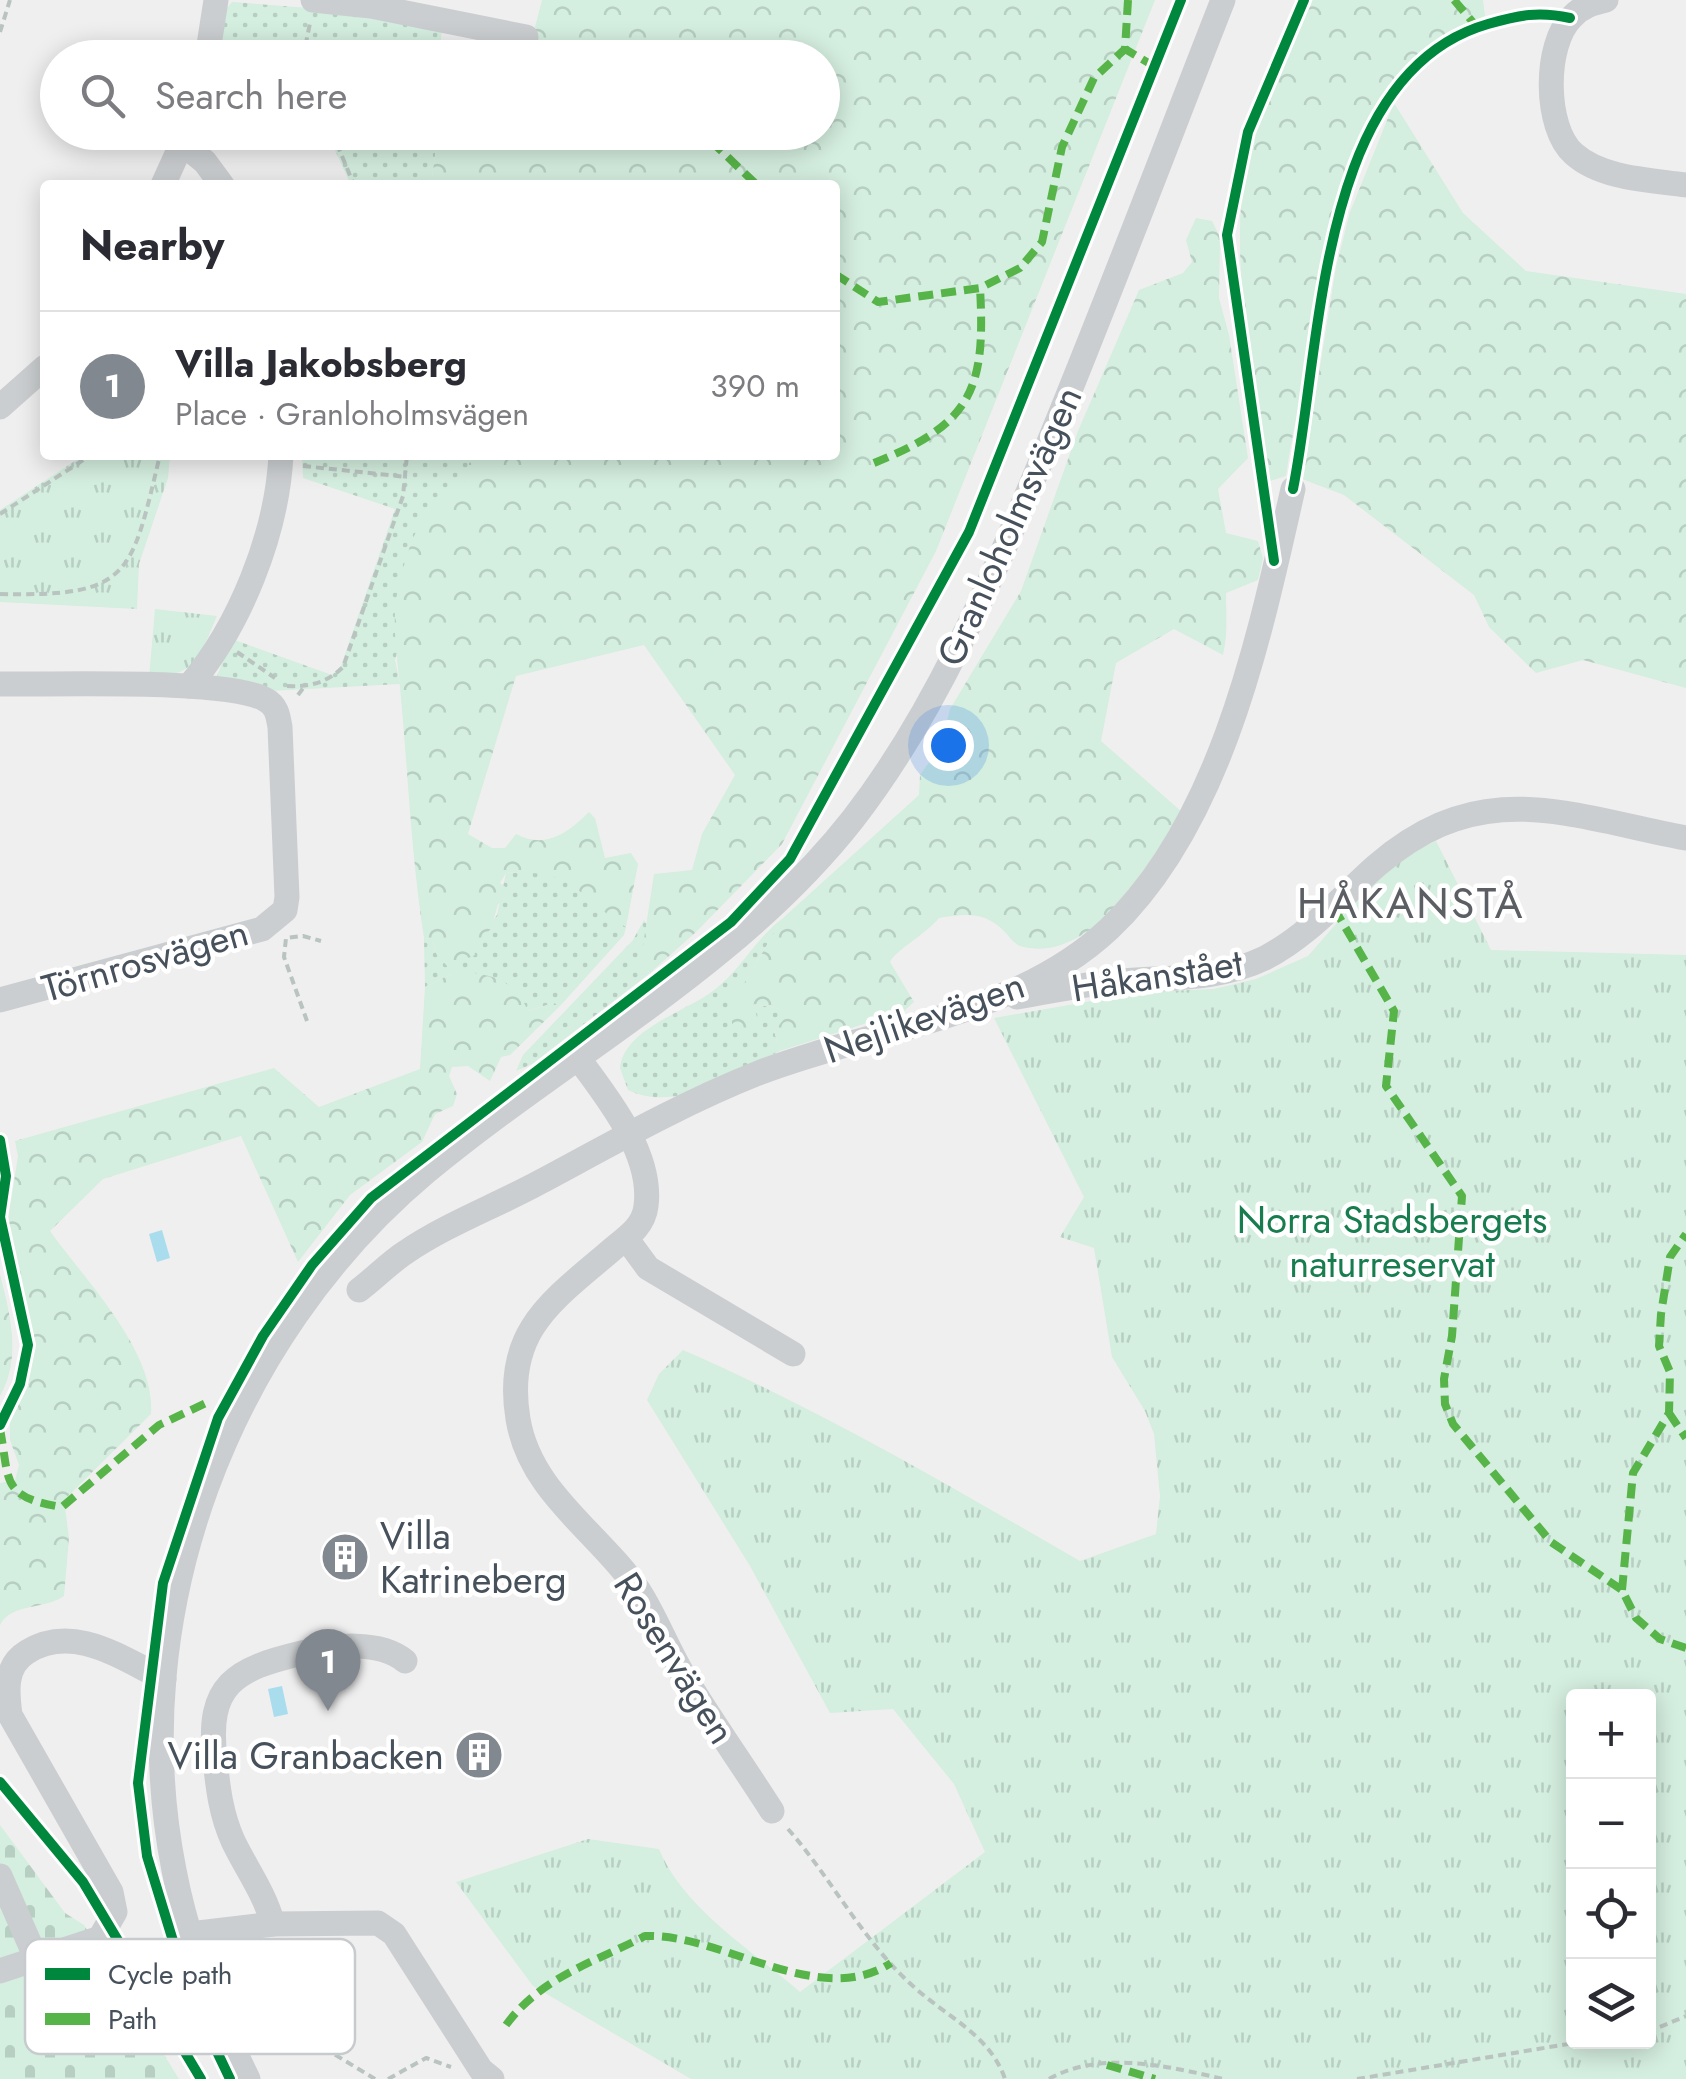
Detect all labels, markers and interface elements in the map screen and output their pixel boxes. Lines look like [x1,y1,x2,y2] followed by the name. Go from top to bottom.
[40,40,840,150] search box
[75,68,130,123] icon: search
[155,68,347,123] text: Search here
[80,215,224,276] text: Nearby
[175,336,467,391] text: Villa Jakobsberg
[104,363,121,409] text: 1
[710,363,800,409] text: 390 m
[923,377,1095,675] street label: Granloholmsvägen
[175,391,529,437] text: Place · Granloholmsvägen
[923,720,974,771] your location
[1297,873,1525,934] district label: HÅKANSTÅ
[35,904,255,1016] street label: Törnrosvägen
[1068,934,1246,1016] street label: Håkanstået
[816,957,1032,1077] street label: Nejlikevägen
[1237,1192,1547,1291] park label: Norra Stadsbergets naturreservat
[380,1508,567,1607] place label: Villa Katrineberg
[319,1531,371,1583] building icon: Villa Katrineberg
[601,1562,749,1754] street label: Rosenvägen
[296,1628,360,1711] pin: 1
[1566,1689,1656,2049] map controls
[1566,1689,1656,1779] button: +
[167,1728,444,1783] place label: Villa Granbacken
[453,1729,505,1781] building icon: Villa Granbacken
[1566,1779,1656,1869] button: −
[1566,1869,1656,1959] button: locate
[25,1939,355,2054] legend
[108,1954,233,1995] text: Cycle path
[1566,1959,1656,2049] button: layers
[108,1999,157,2040] text: Path

